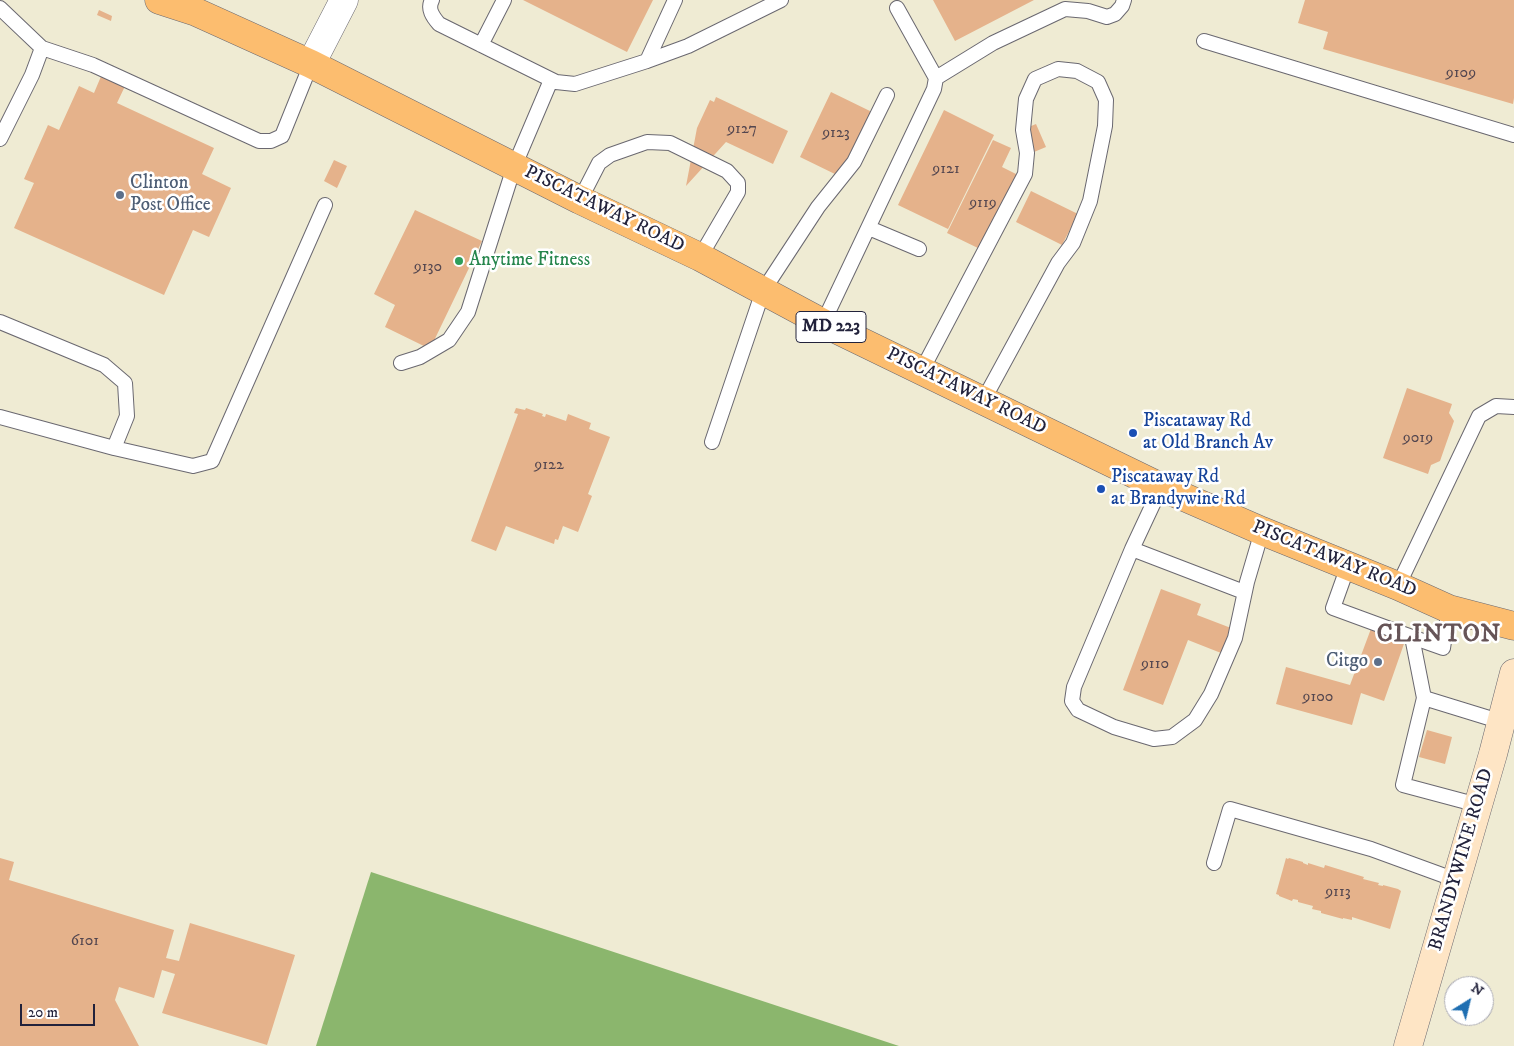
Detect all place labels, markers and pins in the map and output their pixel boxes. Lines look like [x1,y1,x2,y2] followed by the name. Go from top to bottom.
[130,173,211,217] place label: Clinton Post Office
[114,189,126,201] marker: Clinton Post Office
[469,250,590,272] place label: Anytime Fitness
[453,255,465,267] marker: Anytime Fitness
[1143,411,1273,455] place label: Piscataway Rd at Old Branch Av
[1127,427,1139,439] marker: Piscataway Rd at Old Branch Av
[1111,467,1245,511] place label: Piscataway Rd at Brandywine Rd
[1095,483,1107,495] marker: Piscataway Rd at Brandywine Rd
[1326,651,1368,673] place label: Citgo
[1372,656,1384,668] marker: Citgo

